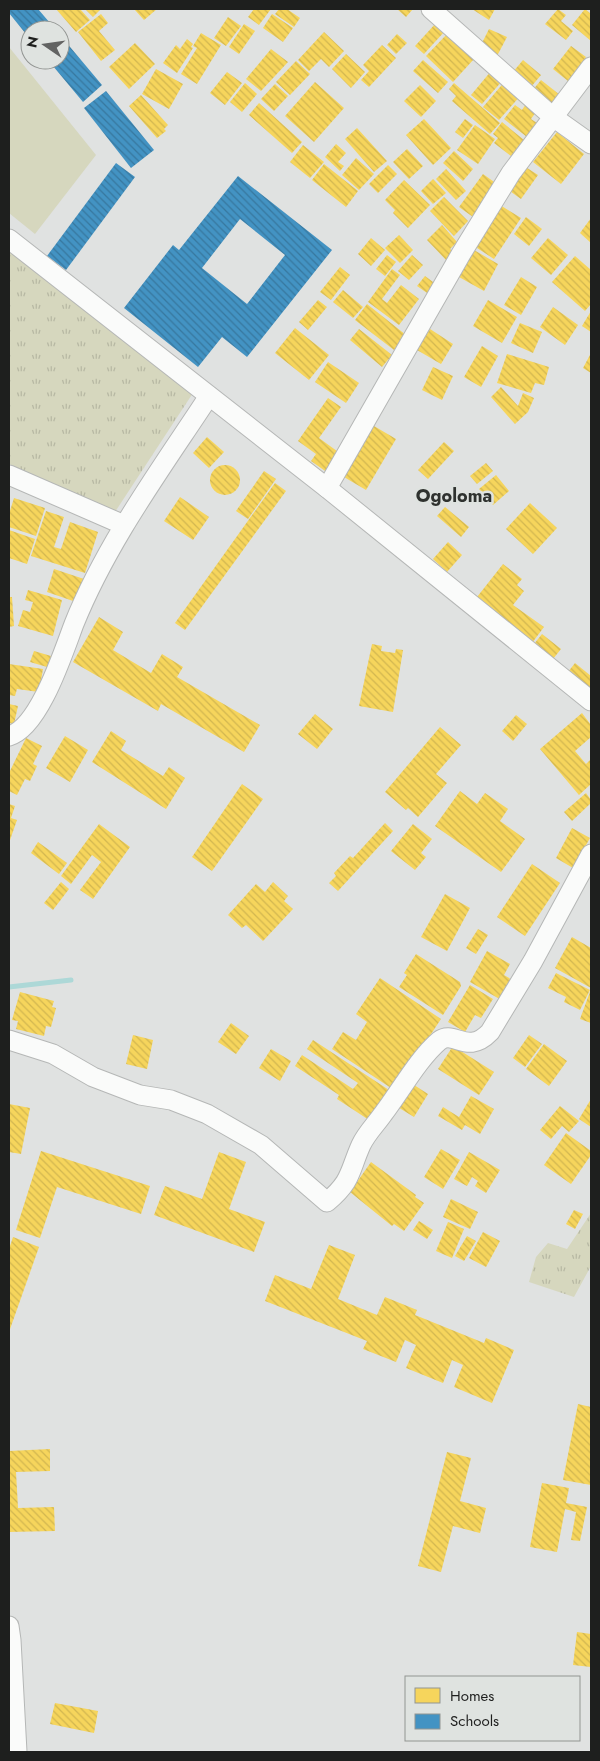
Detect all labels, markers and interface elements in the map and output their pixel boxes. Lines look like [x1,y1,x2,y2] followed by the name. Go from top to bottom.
[20,20,70,70] north arrow
[21,34,43,50] text: N
[416,483,492,509] district label: Ogoloma
[405,1676,580,1741] legend
[450,1685,494,1707] text: Homes
[450,1710,499,1732] text: Schools

